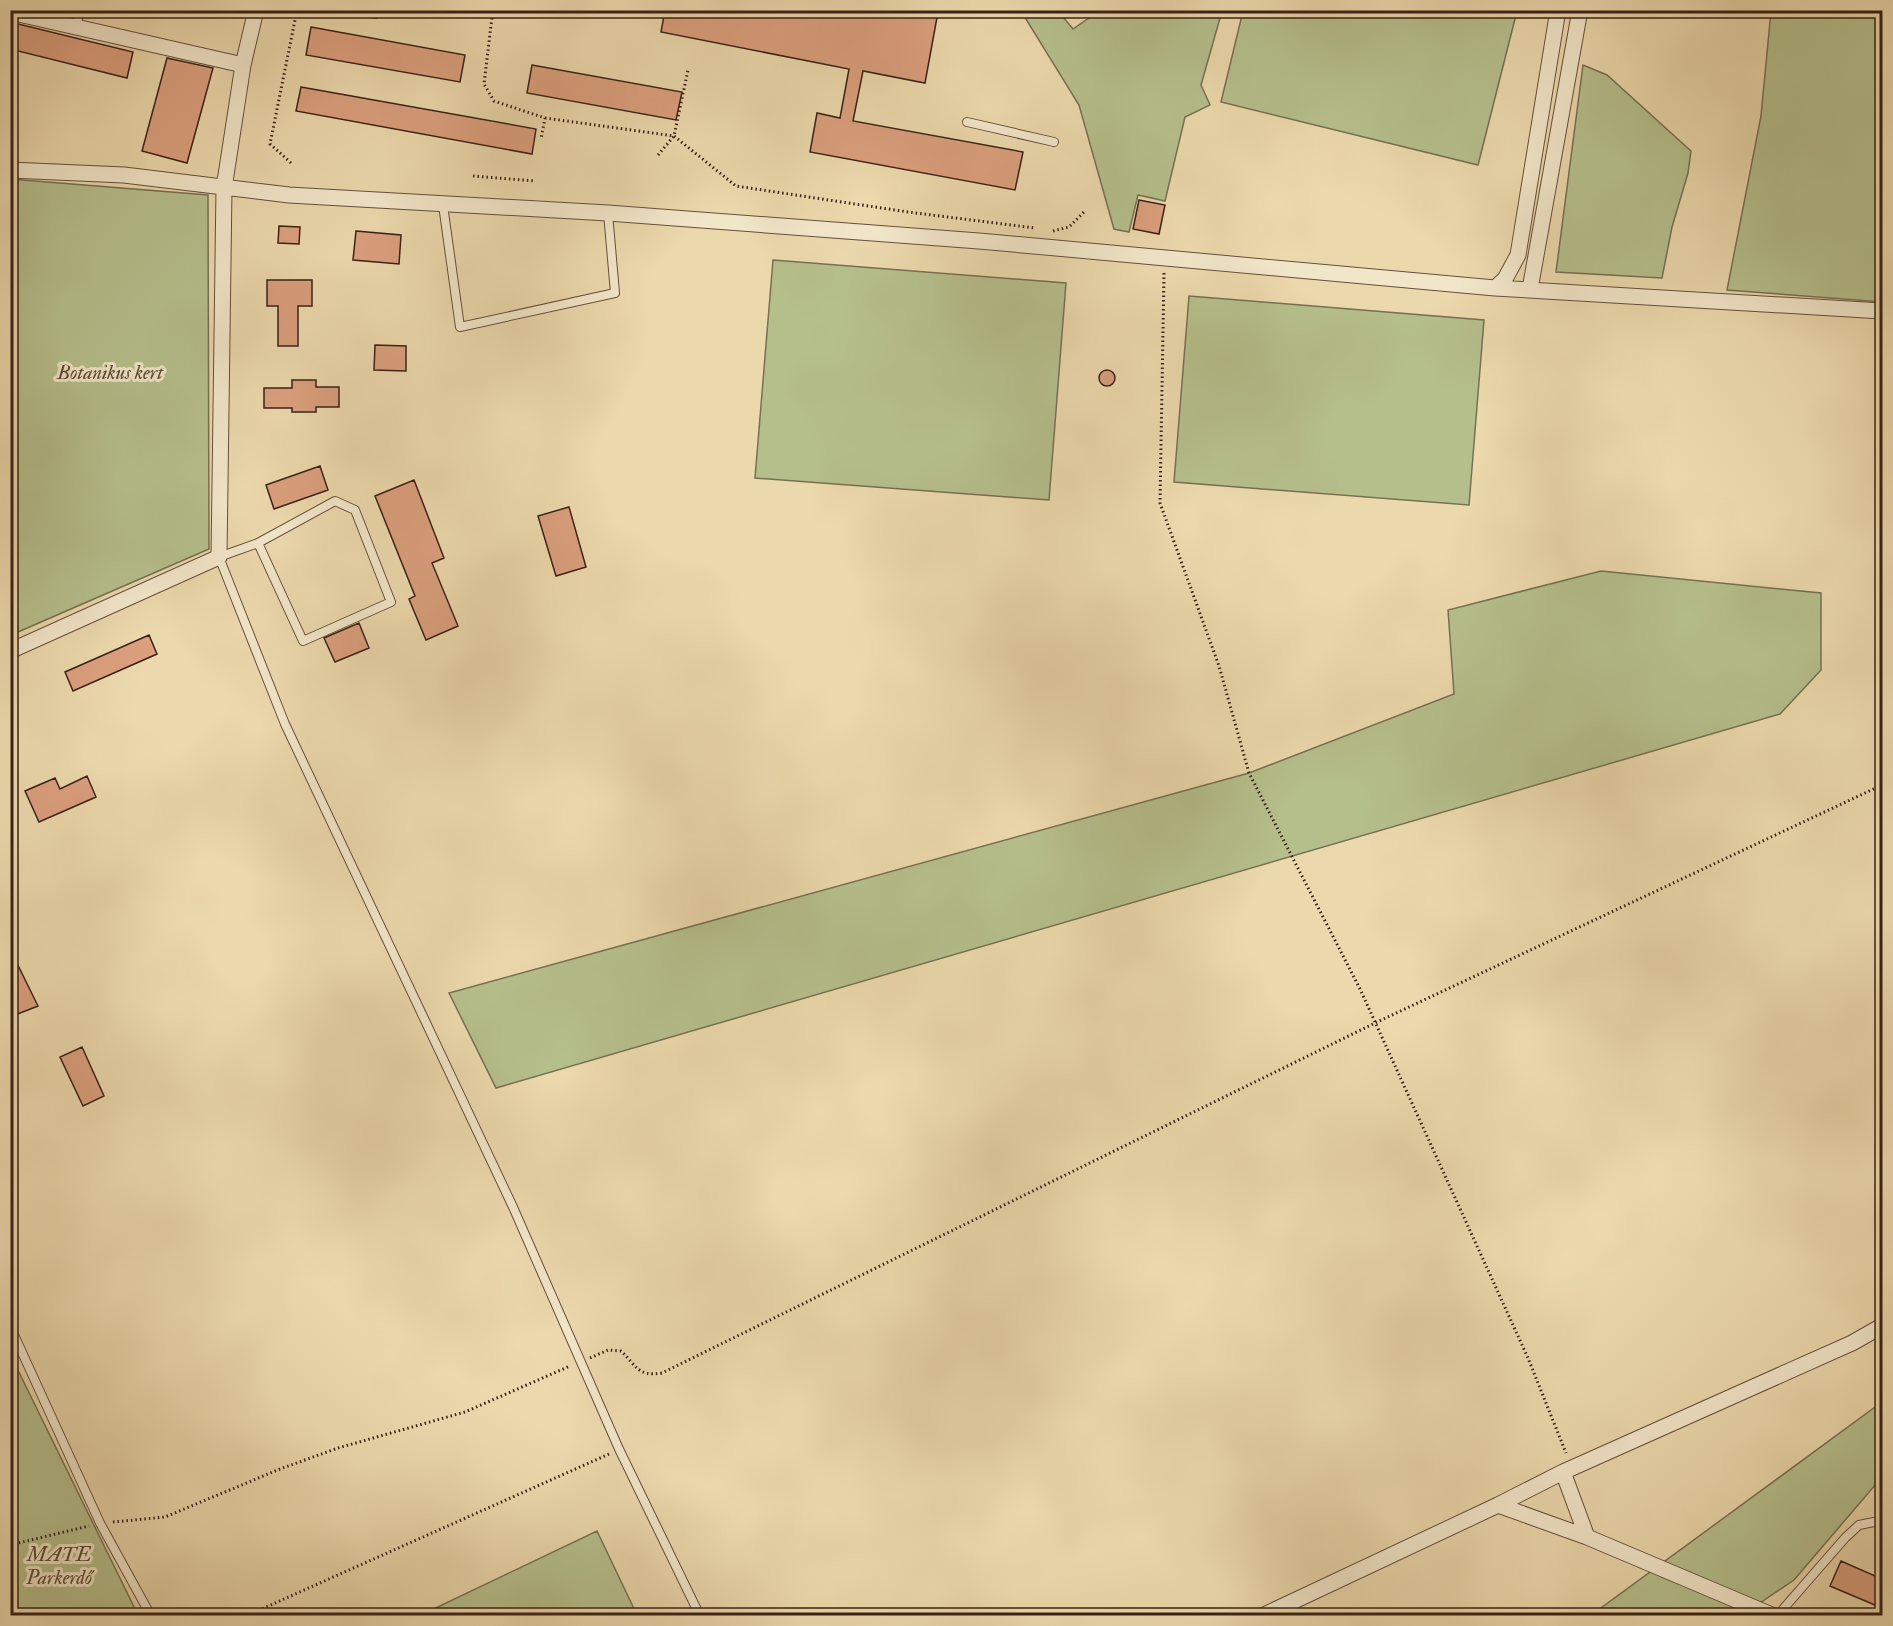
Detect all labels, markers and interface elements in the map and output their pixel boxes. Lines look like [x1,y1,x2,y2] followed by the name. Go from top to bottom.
[56,360,164,385] park label: Botanikus kert
[25,1542,95,1590] park label: MATE Parkerdő

